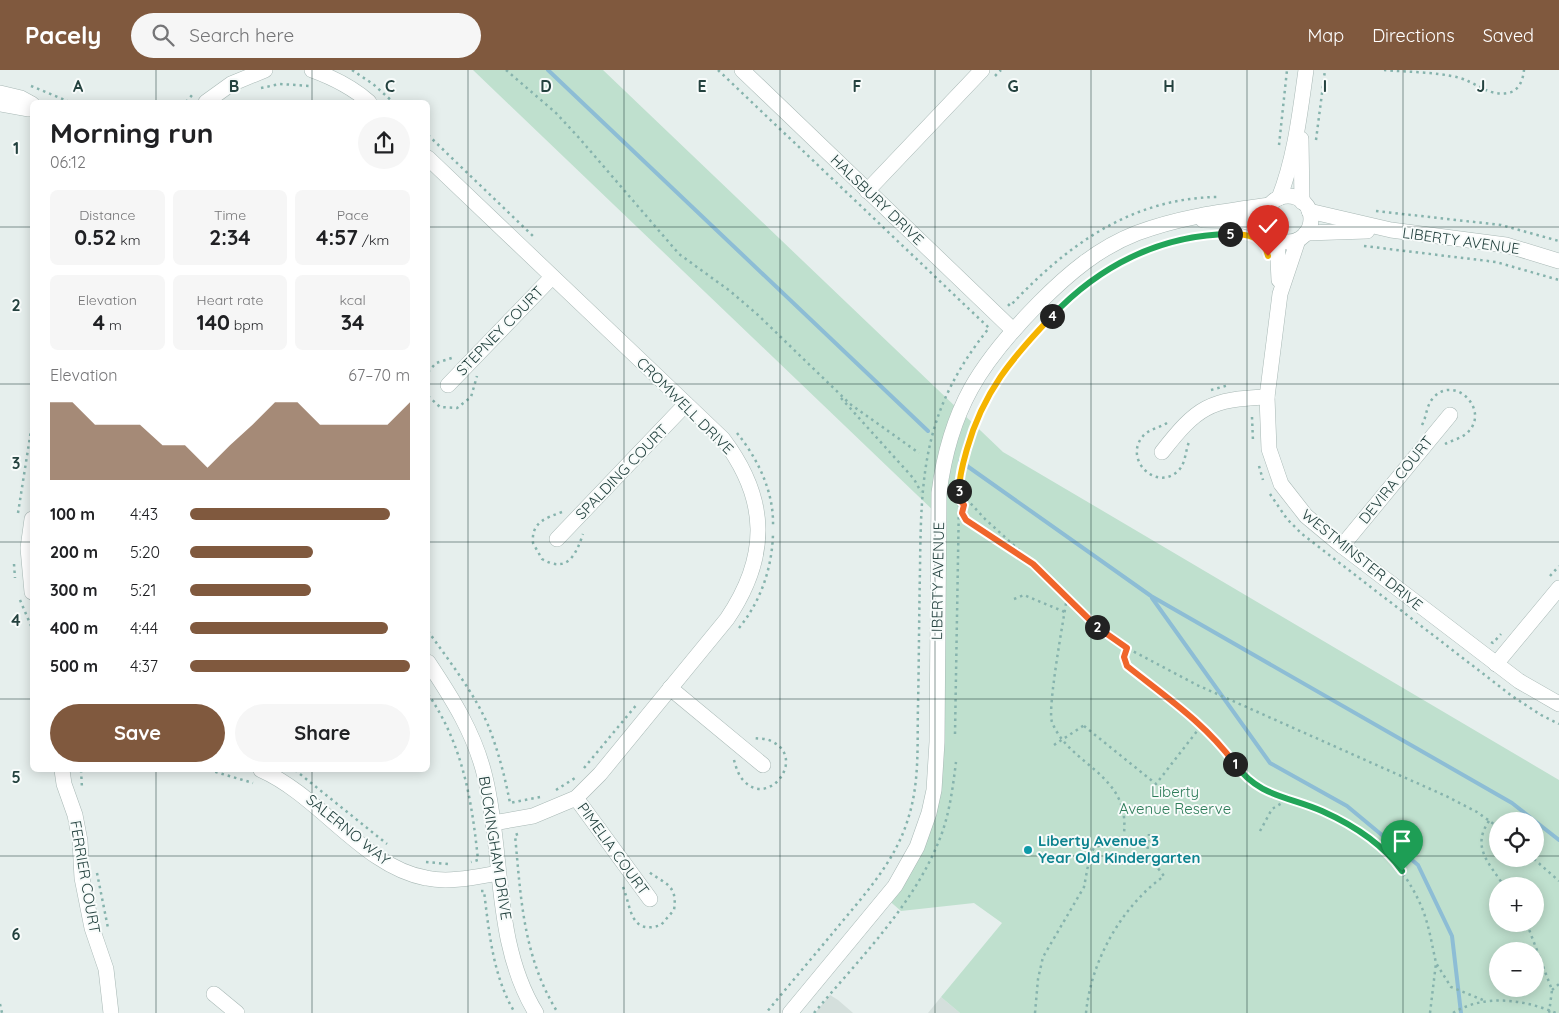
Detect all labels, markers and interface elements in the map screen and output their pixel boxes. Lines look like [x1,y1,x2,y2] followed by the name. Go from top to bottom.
[131,13,481,58] search box
[25,20,101,50] text: Pacely
[149,21,177,49] icon: search
[189,23,294,47] text: Search here
[1307,24,1344,47] text: Map
[1372,24,1455,47] text: Directions
[1483,24,1534,47] text: Saved
[73,76,84,96] text: A
[229,76,239,96] text: B
[385,76,395,96] text: C
[540,76,552,96] text: D
[697,76,707,96] text: E
[853,76,862,96] text: F
[1007,76,1019,96] text: G
[1163,76,1175,96] text: H
[1323,76,1327,96] text: I
[1477,76,1485,96] text: J
[50,115,214,150] text: Morning run
[358,117,410,169] button: share
[13,138,19,158] text: 1
[827,150,928,249] street label: HALSBURY DRIVE
[50,152,86,172] text: 06:12
[1247,205,1289,256] pin
[79,206,135,224] text: Distance
[214,206,246,224] text: Time
[337,206,369,224] text: Pace
[1254,212,1282,240] icon: check
[1218,222,1242,246] pin: 5
[1401,223,1521,258] street label: LIBERTY AVENUE
[74,224,116,250] text: 0.52
[209,224,251,250] text: 2:34
[316,224,358,250] text: 4:57
[1226,225,1235,243] text: 5
[116,231,140,249] text: km
[358,231,389,249] text: /km
[452,282,547,380] street label: STEPNEY COURT
[78,291,137,309] text: Elevation
[197,291,263,309] text: Heart rate
[340,291,366,309] text: kcal
[11,295,21,315] text: 2
[1040,304,1064,328] pin: 4
[1048,307,1057,325] text: 4
[93,309,105,335] text: 4
[197,309,230,335] text: 140
[341,309,364,335] text: 34
[105,316,122,334] text: m
[230,316,263,334] text: bpm
[633,353,738,458] street label: CROMWELL DRIVE
[50,365,117,385] text: Elevation
[348,365,410,385] text: 67–70 m
[571,420,672,523] street label: SPALDING COURT
[1354,432,1437,528] street label: DEVIRA COURT
[12,453,20,473] text: 3
[946,478,972,504] pin: 3
[956,482,963,500] text: 3
[50,504,95,524] text: 100 m
[130,504,158,524] text: 4:43
[1298,505,1427,614] street label: WESTMINSTER DRIVE
[927,522,948,640] street label: LIBERTY AVENUE
[50,542,98,562] text: 200 m
[130,542,160,562] text: 5:20
[50,580,97,600] text: 300 m
[130,580,157,600] text: 5:21
[11,610,21,630] text: 4
[1084,614,1110,640] pin: 2
[50,618,98,638] text: 400 m
[130,618,158,638] text: 4:44
[1094,618,1101,636] text: 2
[50,656,98,676] text: 500 m
[130,656,158,676] text: 4:37
[50,704,225,762] button: Save
[235,704,410,762] button: Share
[1222,752,1248,776] pin: 1
[1233,755,1238,773] text: 1
[11,767,21,787] text: 5
[475,775,516,921] street label: BUCKINGHAM DRIVE
[1119,782,1231,818] park label: Liberty Avenue Reserve
[302,790,395,870] street label: SALERNO WAY
[573,799,653,899] street label: PIMELIA COURT
[1489,812,1544,997] map controls
[1489,812,1544,867] button: locate
[66,819,105,935] street label: FERRIER COURT
[1381,820,1423,871] pin
[1388,827,1416,855] icon: arrive
[1038,831,1200,867] place label: Liberty Avenue 3 Year Old Kindergarten
[1022,844,1034,856] marker: Liberty Avenue 3 Year Old Kindergarten
[1489,877,1544,932] button: +
[12,924,21,944] text: 6
[1489,942,1544,997] button: −

